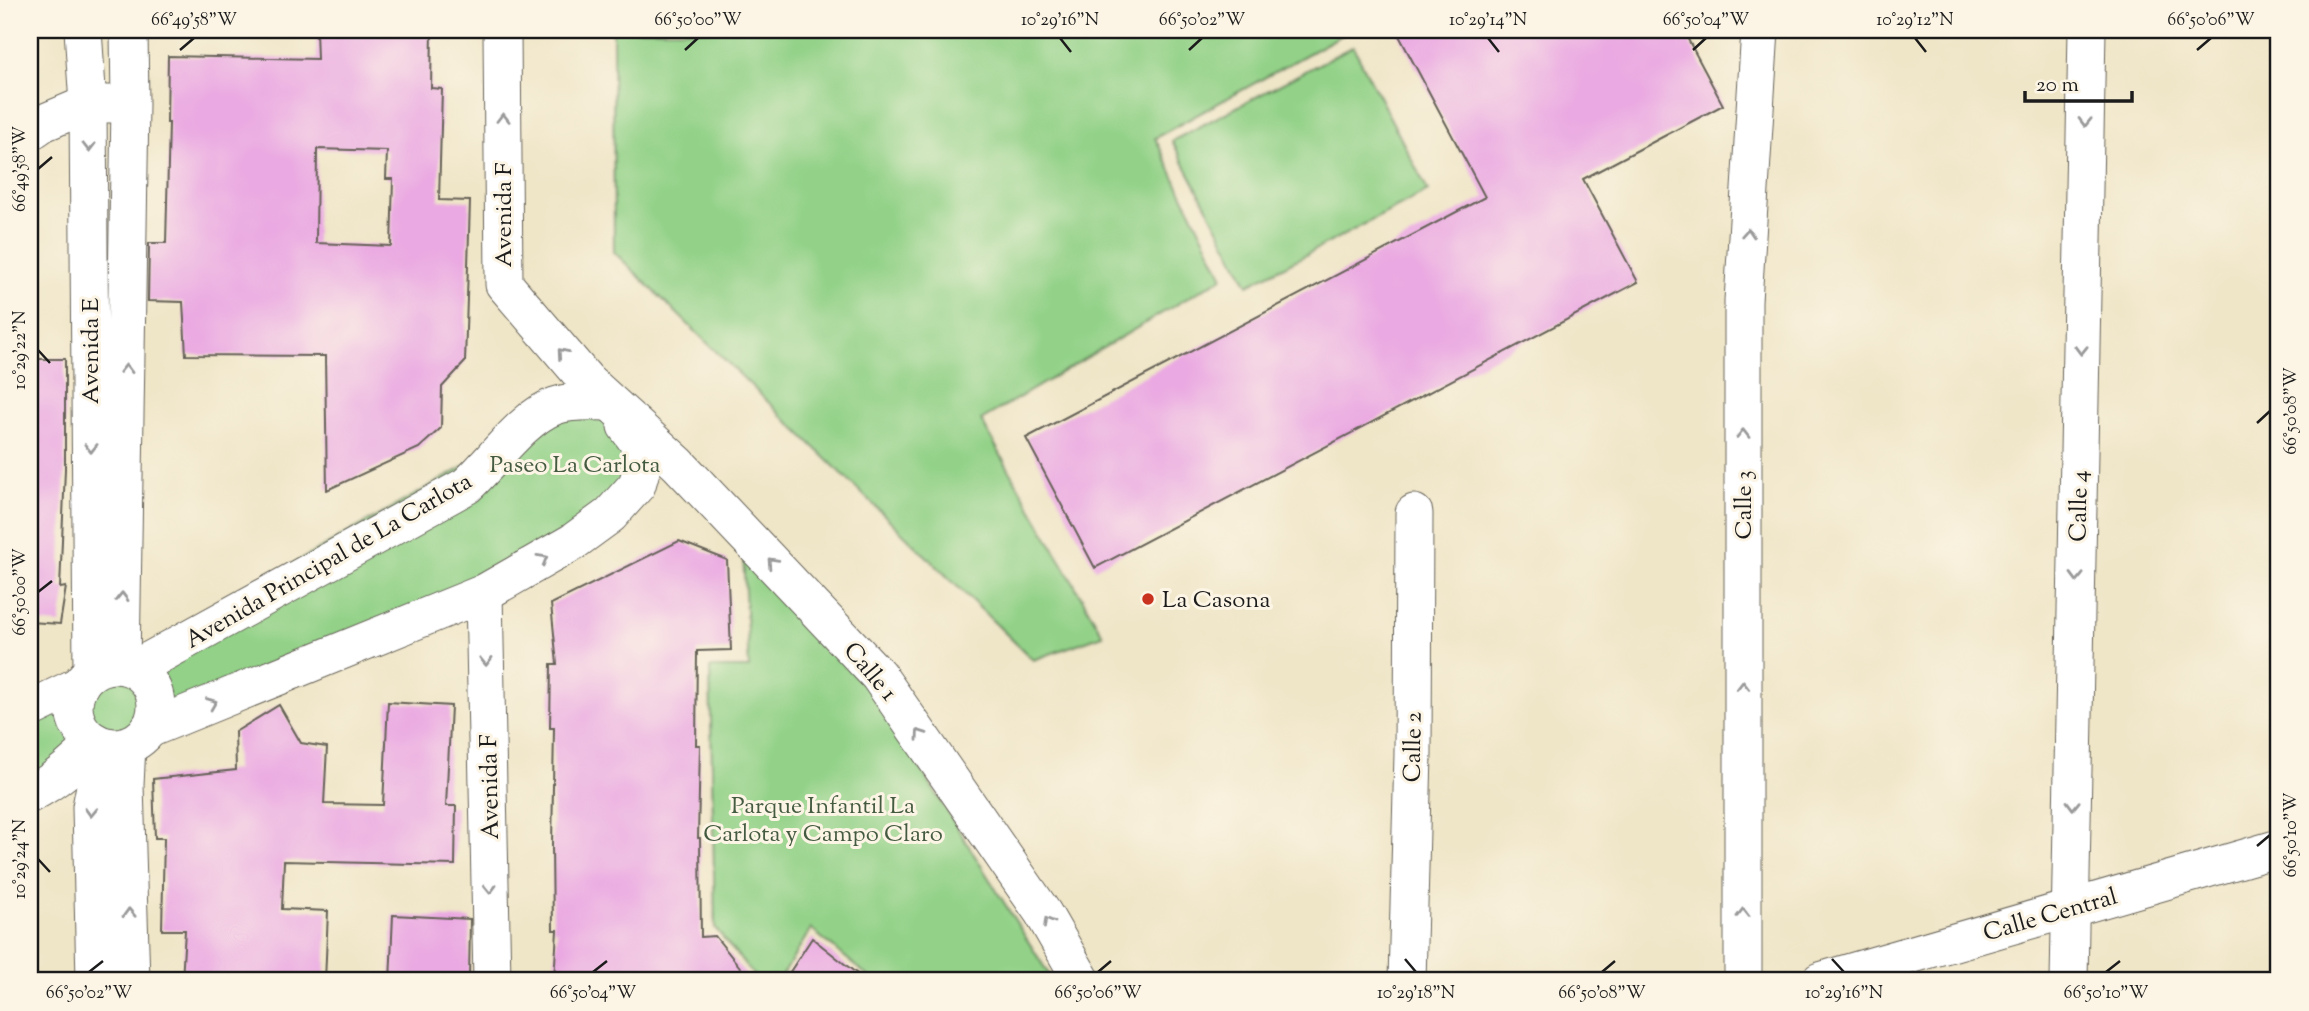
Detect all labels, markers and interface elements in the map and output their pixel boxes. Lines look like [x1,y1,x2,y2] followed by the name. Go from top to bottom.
[151,8,237,34] text: 66°49'58"W
[654,8,742,34] text: 66°50'00"W
[1021,8,1099,34] text: 10°29'16"N
[1159,8,1245,34] text: 66°50'02"W
[1449,8,1527,34] text: 10°29'14"N
[1663,8,1749,34] text: 66°50'04"W
[1876,8,1954,34] text: 10°29'12"N
[2167,8,2255,34] text: 66°50'06"W
[2025,60,2132,104] scale bar
[2036,71,2079,101] text: 20 m
[495,112,511,123] one-way arrow
[2078,117,2093,128] one-way arrow
[8,126,34,212] text: 66°49'58"W
[81,142,97,153] one-way arrow
[488,162,522,268] street label: Avenida F
[1740,227,1755,238] one-way arrow
[75,297,109,404] street label: Avenida E
[8,310,34,390] text: 10°29'22"N
[2073,345,2089,356] one-way arrow
[558,348,570,361] one-way arrow
[118,364,133,375] one-way arrow
[2279,367,2305,455] text: 66°50'08"W
[1735,428,1751,438] one-way arrow
[83,443,99,454] one-way arrow
[489,449,661,483] park label: Paseo La Carlota
[179,465,479,658] street label: Avenida Principal de La Carlota
[1728,470,1762,540] street label: Calle 3
[2062,470,2098,542] street label: Calle 4
[8,548,34,636] text: 66°50'00"W
[536,554,549,567] one-way arrow
[767,558,780,571] one-way arrow
[2069,573,2085,583] one-way arrow
[1162,584,1271,618] place label: La Casona
[114,591,129,602] one-way arrow
[1140,591,1156,607] marker: La Casona
[835,635,904,709] street label: Calle 1
[478,657,494,667] one-way arrow
[1735,680,1751,690] one-way arrow
[205,698,217,712] one-way arrow
[1396,711,1432,783] street label: Calle 2
[916,729,928,742] one-way arrow
[473,734,509,840] street label: Avenida F
[703,790,943,852] park label: Parque Infantil La Carlota y Campo Claro
[2279,792,2305,878] text: 66°50'10"W
[2065,800,2080,811] one-way arrow
[84,806,99,817] one-way arrow
[8,819,34,899] text: 10°29'24"N
[1979,880,2122,951] street label: Calle Central
[483,884,498,895] one-way arrow
[121,907,137,918] one-way arrow
[1735,907,1751,918] one-way arrow
[1043,917,1056,929] one-way arrow
[46,981,132,1007] text: 66°50'02"W
[550,981,636,1007] text: 66°50'04"W
[1054,981,1142,1007] text: 66°50'06"W
[1377,981,1455,1007] text: 10°29'18"N
[1558,981,1646,1007] text: 66°50'08"W
[1805,981,1883,1007] text: 10°29'16"N
[2063,981,2149,1007] text: 66°50'10"W

